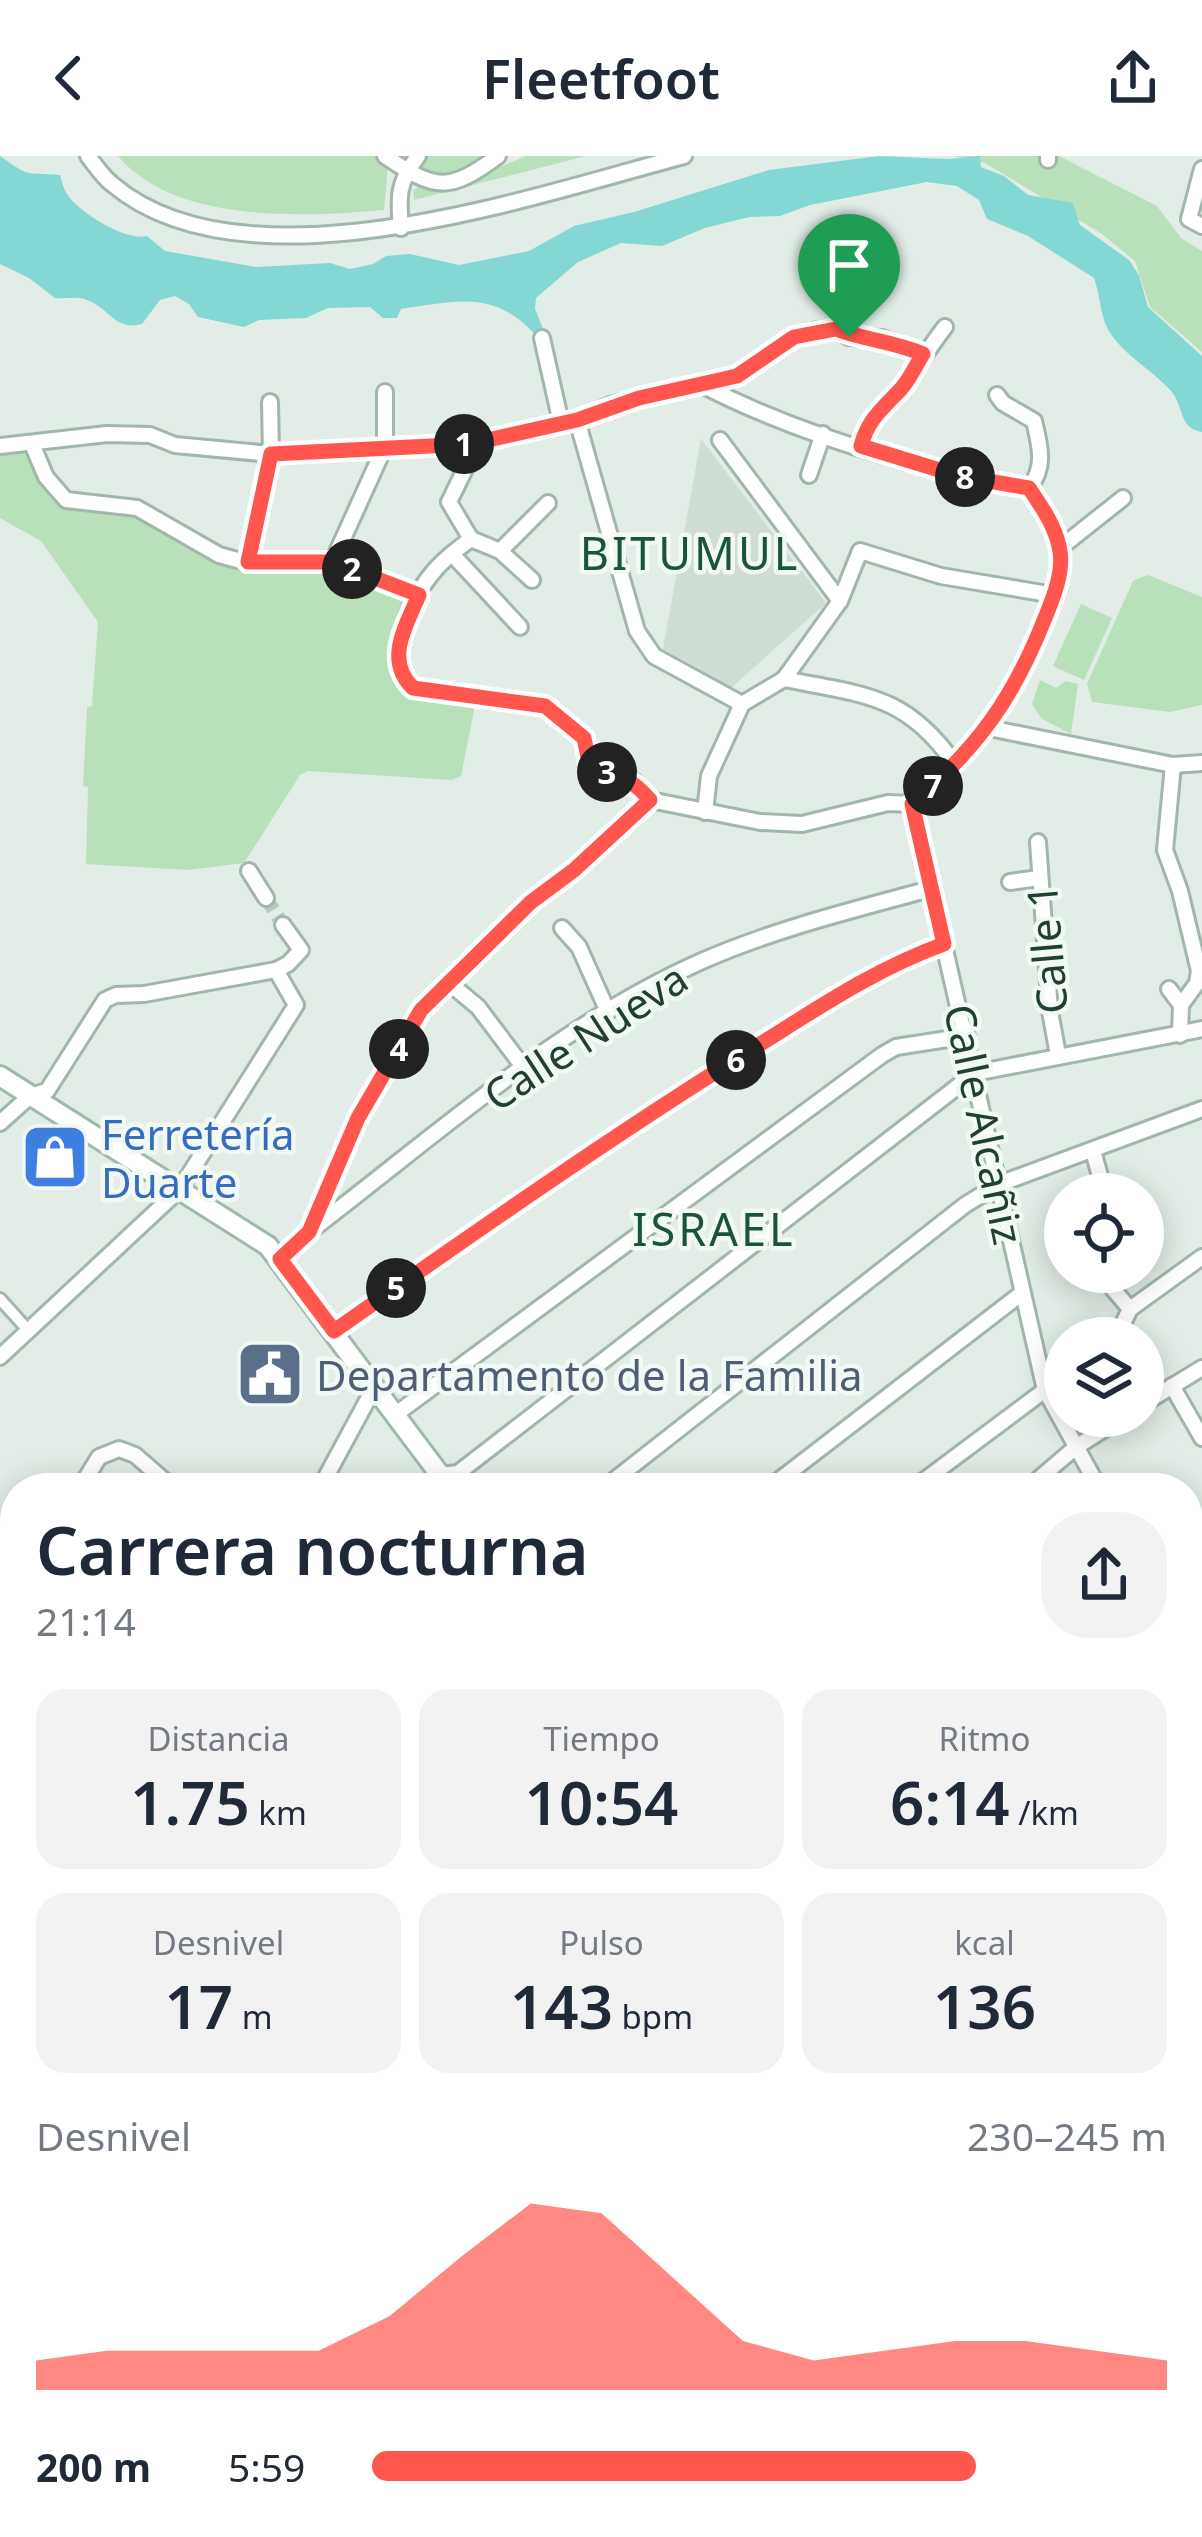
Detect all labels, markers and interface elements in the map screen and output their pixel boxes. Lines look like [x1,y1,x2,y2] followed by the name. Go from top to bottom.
[482,41,720,115] text: Fleetfoot
[36,45,102,111] icon: back
[1100,45,1166,111] icon: share
[798,214,900,337] pin
[816,232,882,298] icon: arrive
[434,414,494,474] pin: 1
[455,421,473,466] text: 1
[935,447,995,507] pin: 8
[956,454,974,499] text: 8
[580,522,800,583] district label: BITUMUL
[322,539,382,599] pin: 2
[343,546,361,591] text: 2
[577,742,637,802] pin: 3
[598,749,616,794] text: 3
[903,756,963,816] pin: 7
[924,763,942,808] text: 7
[1012,882,1080,1016] street label: Calle 1
[472,949,698,1123] street label: Calle Nueva
[932,999,1038,1249] street label: Calle Alcañiz
[369,1019,429,1079] pin: 4
[390,1026,408,1071] text: 4
[706,1030,766,1090] pin: 6
[727,1037,745,1082] text: 6
[101,1105,295,1210] place label: Ferretería Duarte
[20,1122,90,1192] shop icon: Ferretería Duarte
[1044,1173,1164,1437] map controls
[1044,1173,1164,1293] button: locate
[632,1198,796,1259] district label: ISRAEL
[366,1258,426,1318] pin: 5
[387,1265,405,1310] text: 5
[1044,1317,1164,1437] button: layers
[235,1339,305,1409] public building icon: Departamento de la Familia
[316,1346,863,1403] place label: Departamento de la Familia
[36,1504,589,1594] text: Carrera nocturna
[1041,1512,1167,1638] button: share
[36,1594,136,1647] text: 21:14
[147,1716,290,1761] text: Distancia
[543,1716,660,1761] text: Tiempo
[939,1716,1030,1761] text: Ritmo
[130,1761,250,1843] text: 1.75
[525,1761,678,1843] text: 10:54
[890,1761,1010,1843] text: 6:14
[250,1790,307,1835] text: km
[1010,1790,1079,1835] text: /km
[153,1920,284,1965] text: Desnivel
[559,1920,644,1965] text: Pulso
[954,1920,1015,1965] text: kcal
[164,1965,233,2047] text: 17
[510,1965,613,2047] text: 143
[933,1965,1036,2047] text: 136
[233,1994,273,2039] text: m
[613,1994,693,2039] text: bpm
[36,2109,191,2162] text: Desnivel
[967,2109,1167,2162] text: 230–245 m
[36,2440,151,2493] text: 200 m
[228,2440,305,2493] text: 5:59

